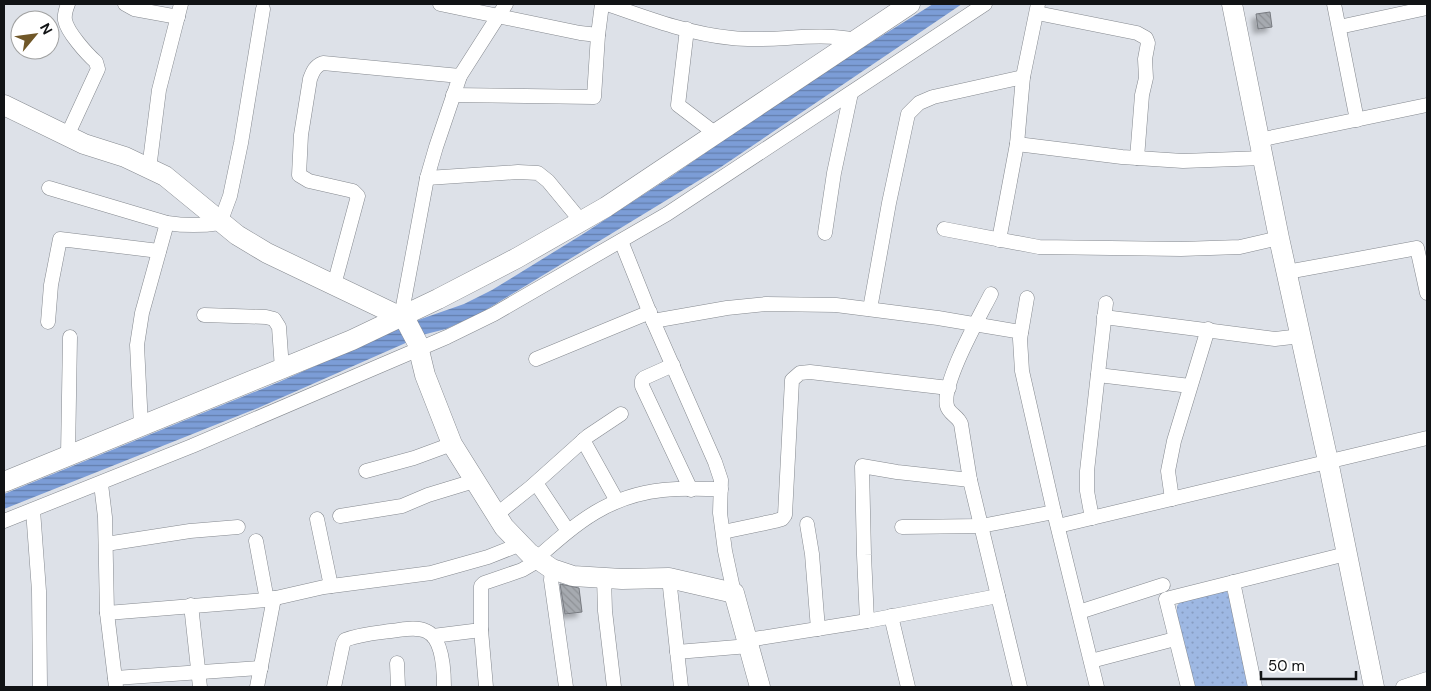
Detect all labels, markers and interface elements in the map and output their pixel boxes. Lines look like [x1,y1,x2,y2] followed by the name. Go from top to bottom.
[10,10,60,60] north arrow
[36,20,57,38] text: N
[1261,648,1356,680] scale bar
[1268,656,1305,676] text: 50 m

